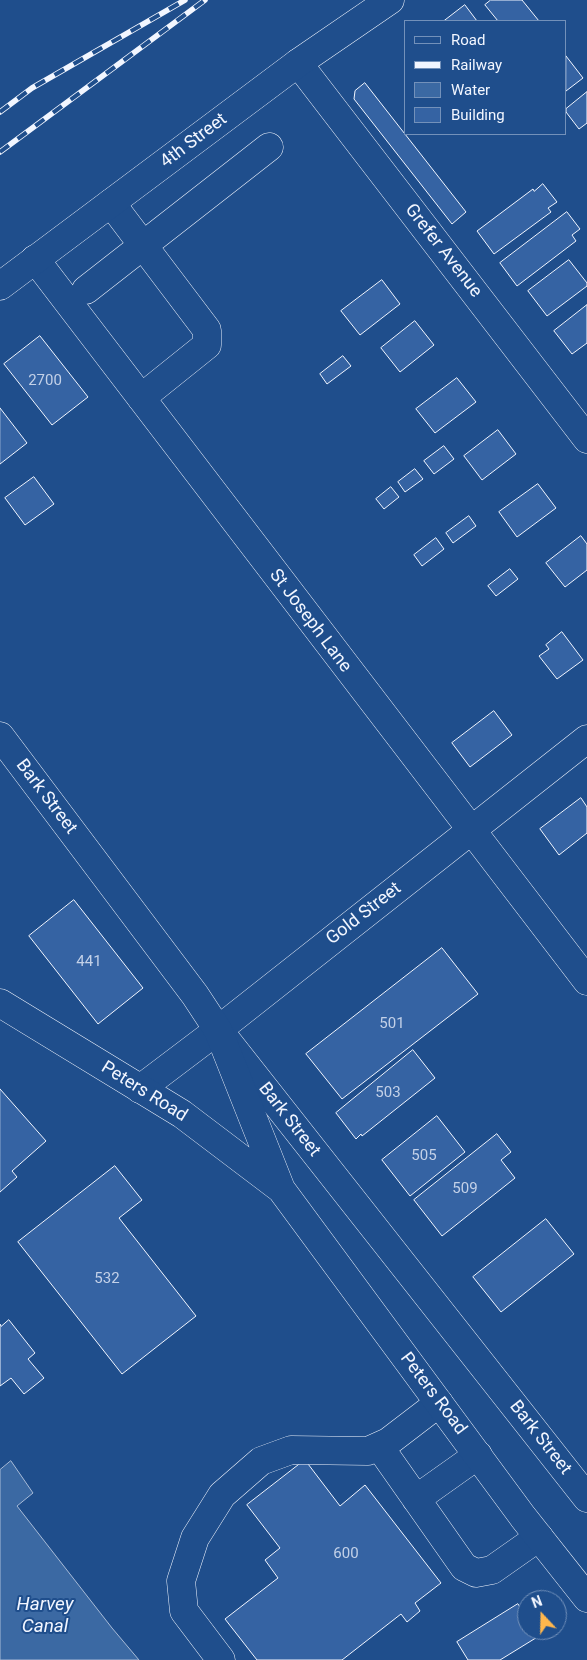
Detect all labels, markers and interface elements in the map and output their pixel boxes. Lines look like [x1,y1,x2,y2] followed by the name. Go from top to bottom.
[404,20,567,135] legend
[451,31,485,49] text: Road
[451,56,502,74] text: Railway
[451,81,490,99] text: Water
[451,106,505,124] text: Building
[156,109,232,173] street label: 4th Street
[400,200,486,302] street label: Grefer Avenue
[28,372,62,390] house number: 2700
[264,565,356,677] street label: St Joseph Lane
[11,755,81,839] street label: Bark Street
[322,878,406,950] street label: Gold Street
[76,953,102,971] house number: 441
[379,1015,405,1033] house number: 501
[97,1057,191,1127] street label: Peters Road
[253,1079,325,1161] street label: Bark Street
[375,1084,401,1102] house number: 503
[411,1147,437,1165] house number: 505
[452,1180,478,1198] house number: 509
[94,1270,120,1288] house number: 532
[395,1349,471,1439] street label: Peters Road
[504,1397,576,1479] street label: Bark Street
[333,1545,359,1563] house number: 600
[517,1590,567,1640] north arrow
[529,1593,544,1611] text: N
[17,1594,73,1638] water label: Harvey Canal

